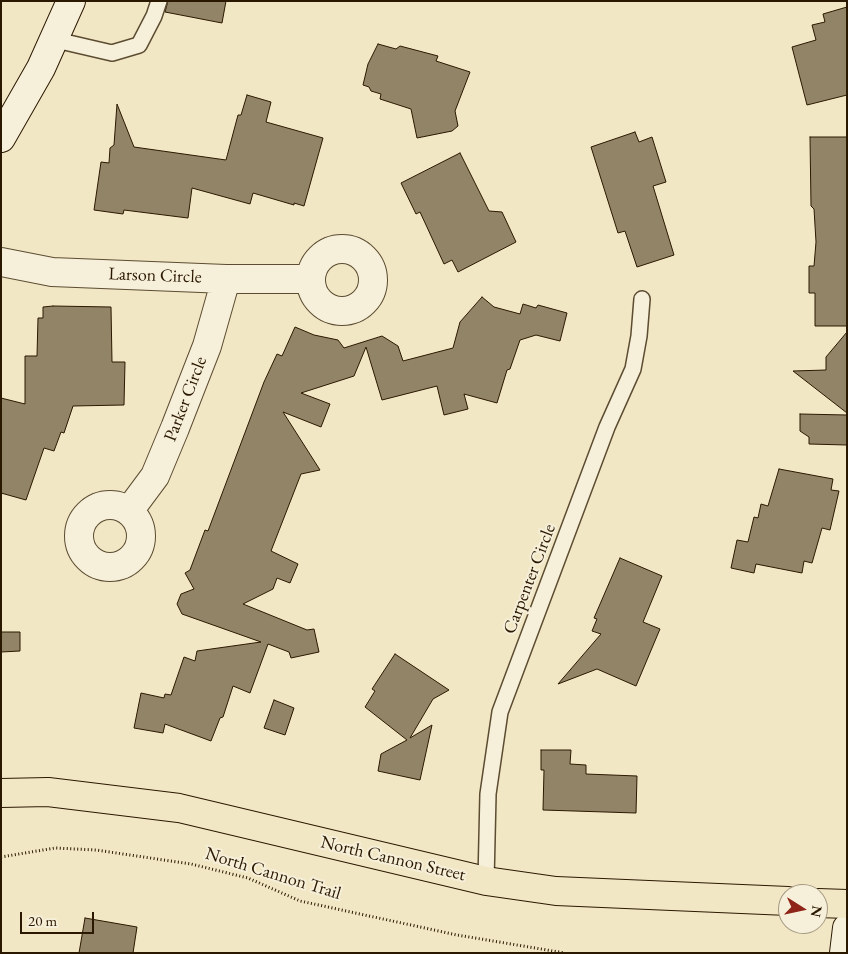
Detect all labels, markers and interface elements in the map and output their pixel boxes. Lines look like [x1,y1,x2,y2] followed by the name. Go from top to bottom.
[108,264,202,288] street label: Larson Circle
[160,354,212,444] street label: Parker Circle
[499,521,561,637] street label: Carpenter Circle
[318,832,468,886] street label: North Cannon Street
[202,843,344,905] street label: North Cannon Trail
[778,884,828,934] north arrow
[22,902,96,934] scale bar
[807,904,827,919] text: N
[28,911,57,930] text: 20 m

